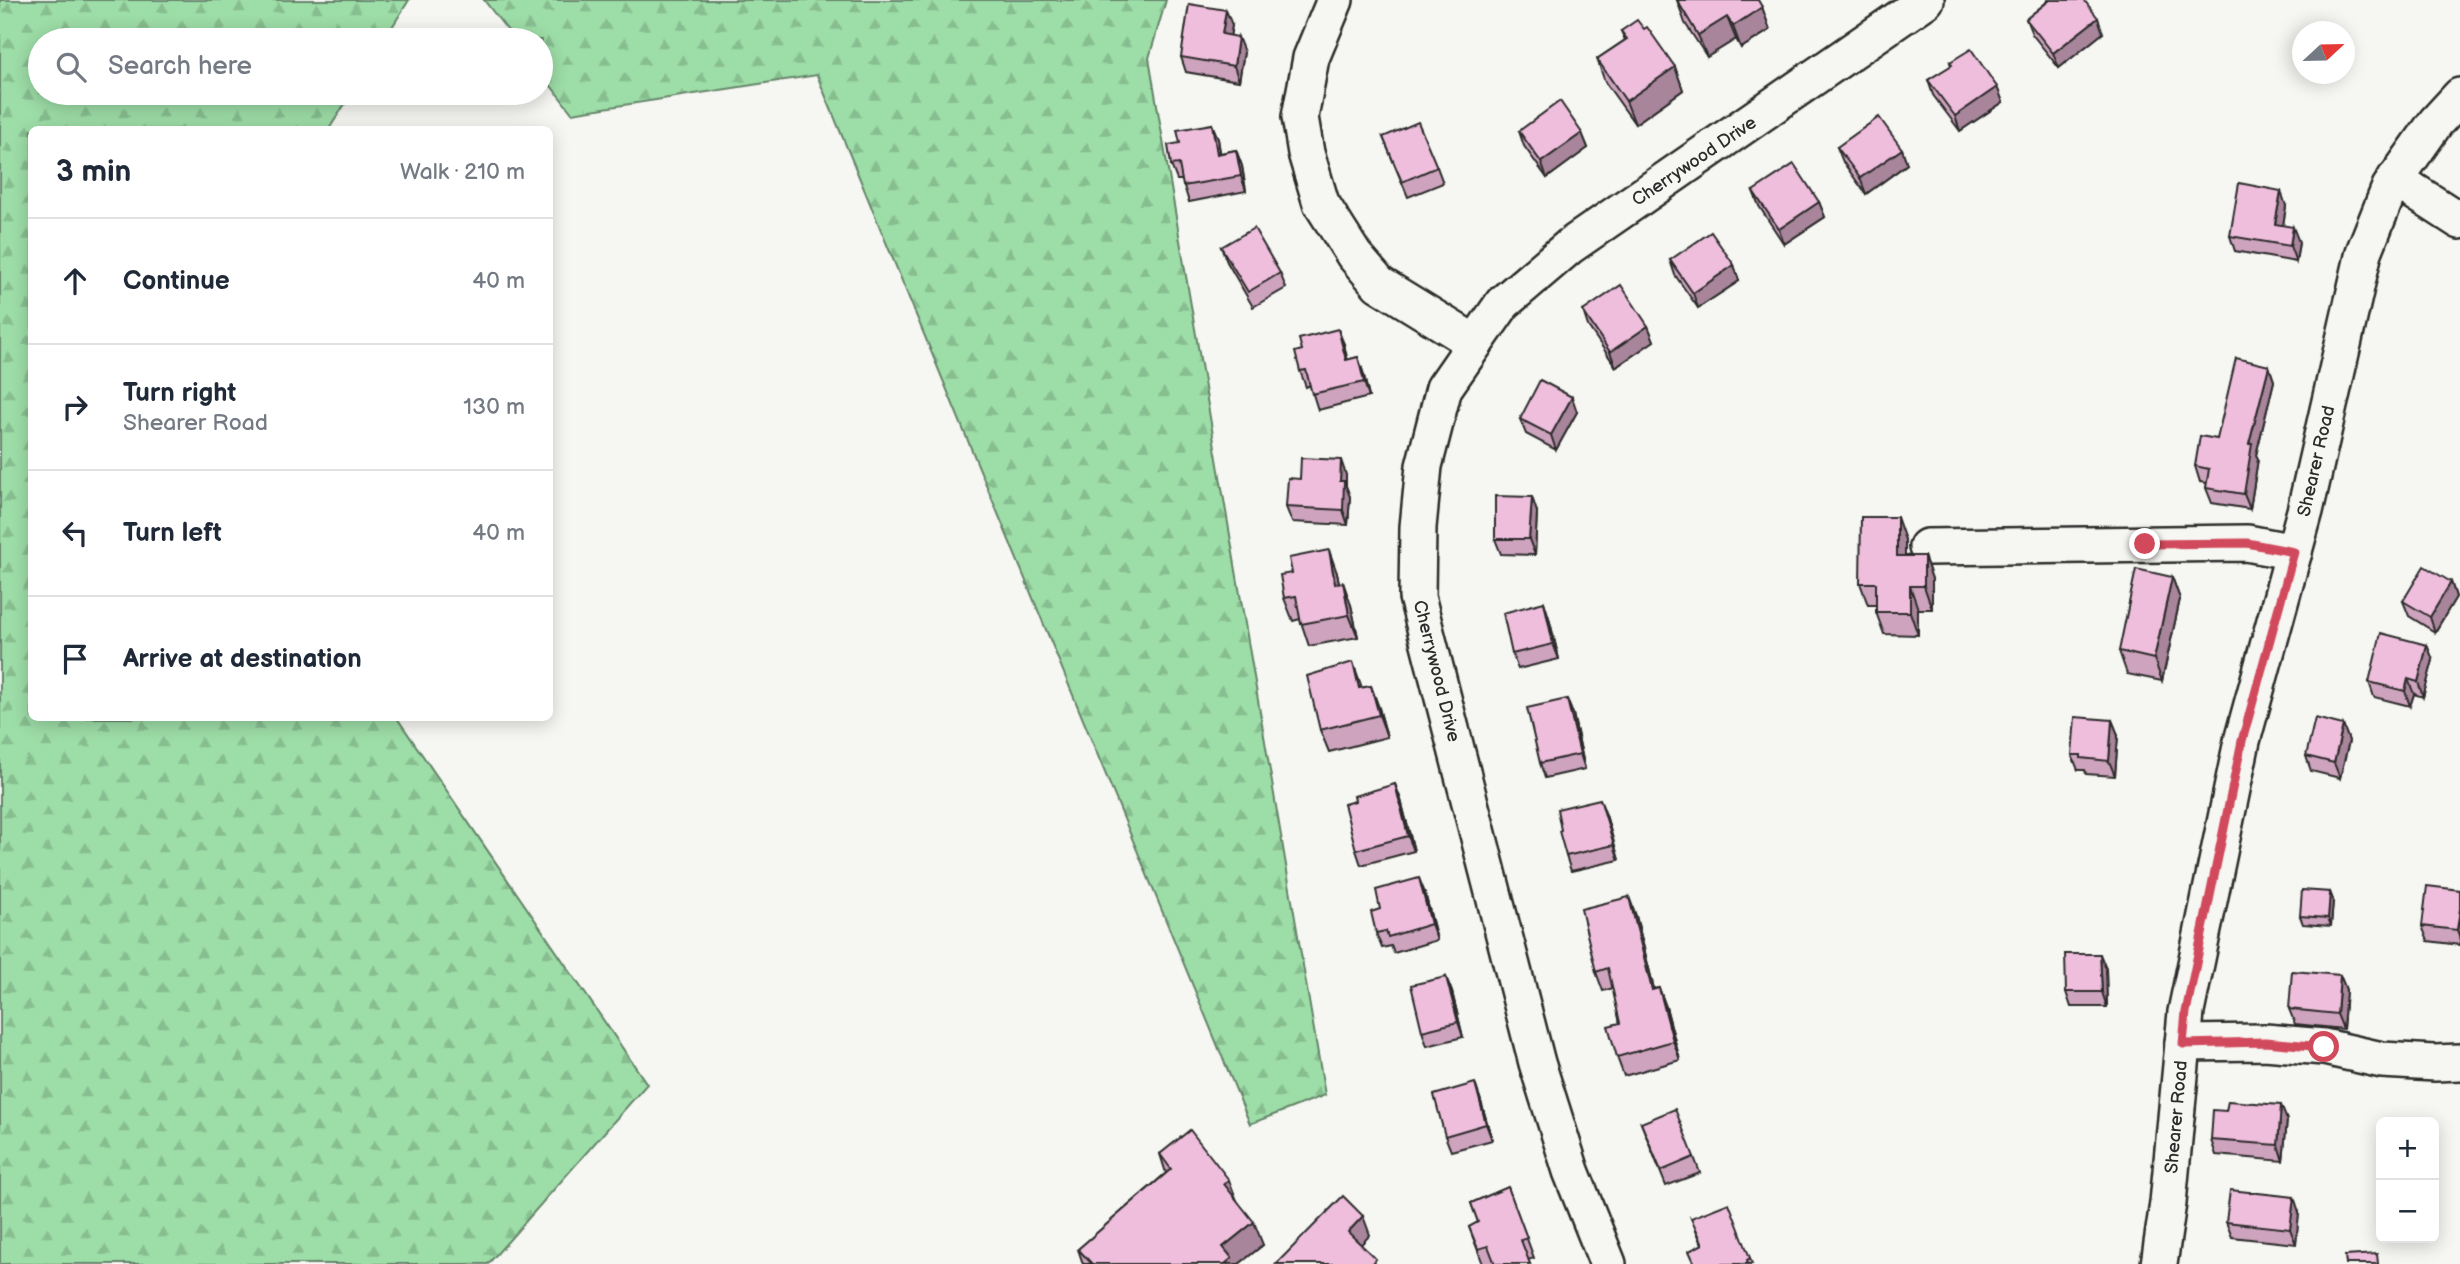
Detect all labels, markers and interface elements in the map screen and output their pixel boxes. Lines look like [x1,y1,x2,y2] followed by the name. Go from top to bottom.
[2292,21,2355,84] north arrow
[28,28,553,105] search box
[52,48,90,86] icon: search
[108,51,252,82] text: Search here
[1628,112,1761,211] street label: Cherrywood Drive
[56,154,131,190] text: 3 min
[400,158,525,186] text: Walk · 210 m
[56,262,94,300] icon: ahead
[123,266,230,297] text: Continue
[472,267,525,295] text: 40 m
[123,378,236,409] text: Turn right
[56,388,94,426] icon: right
[463,393,525,421] text: 130 m
[2294,404,2339,519] street label: Shearer Road
[123,409,268,437] text: Shearer Road
[56,514,94,552] icon: left
[123,518,222,549] text: Turn left
[472,519,525,547] text: 40 m
[2129,528,2160,559] route end
[1409,598,1464,744] street label: Cherrywood Drive
[56,640,94,678] icon: arrive
[123,644,362,675] text: Arrive at destination
[2308,1031,2339,1062] route start
[2161,1060,2192,1174] street label: Shearer Road
[2376,1117,2439,1243] map controls
[2376,1117,2439,1180] button: +
[2376,1180,2439,1243] button: −

